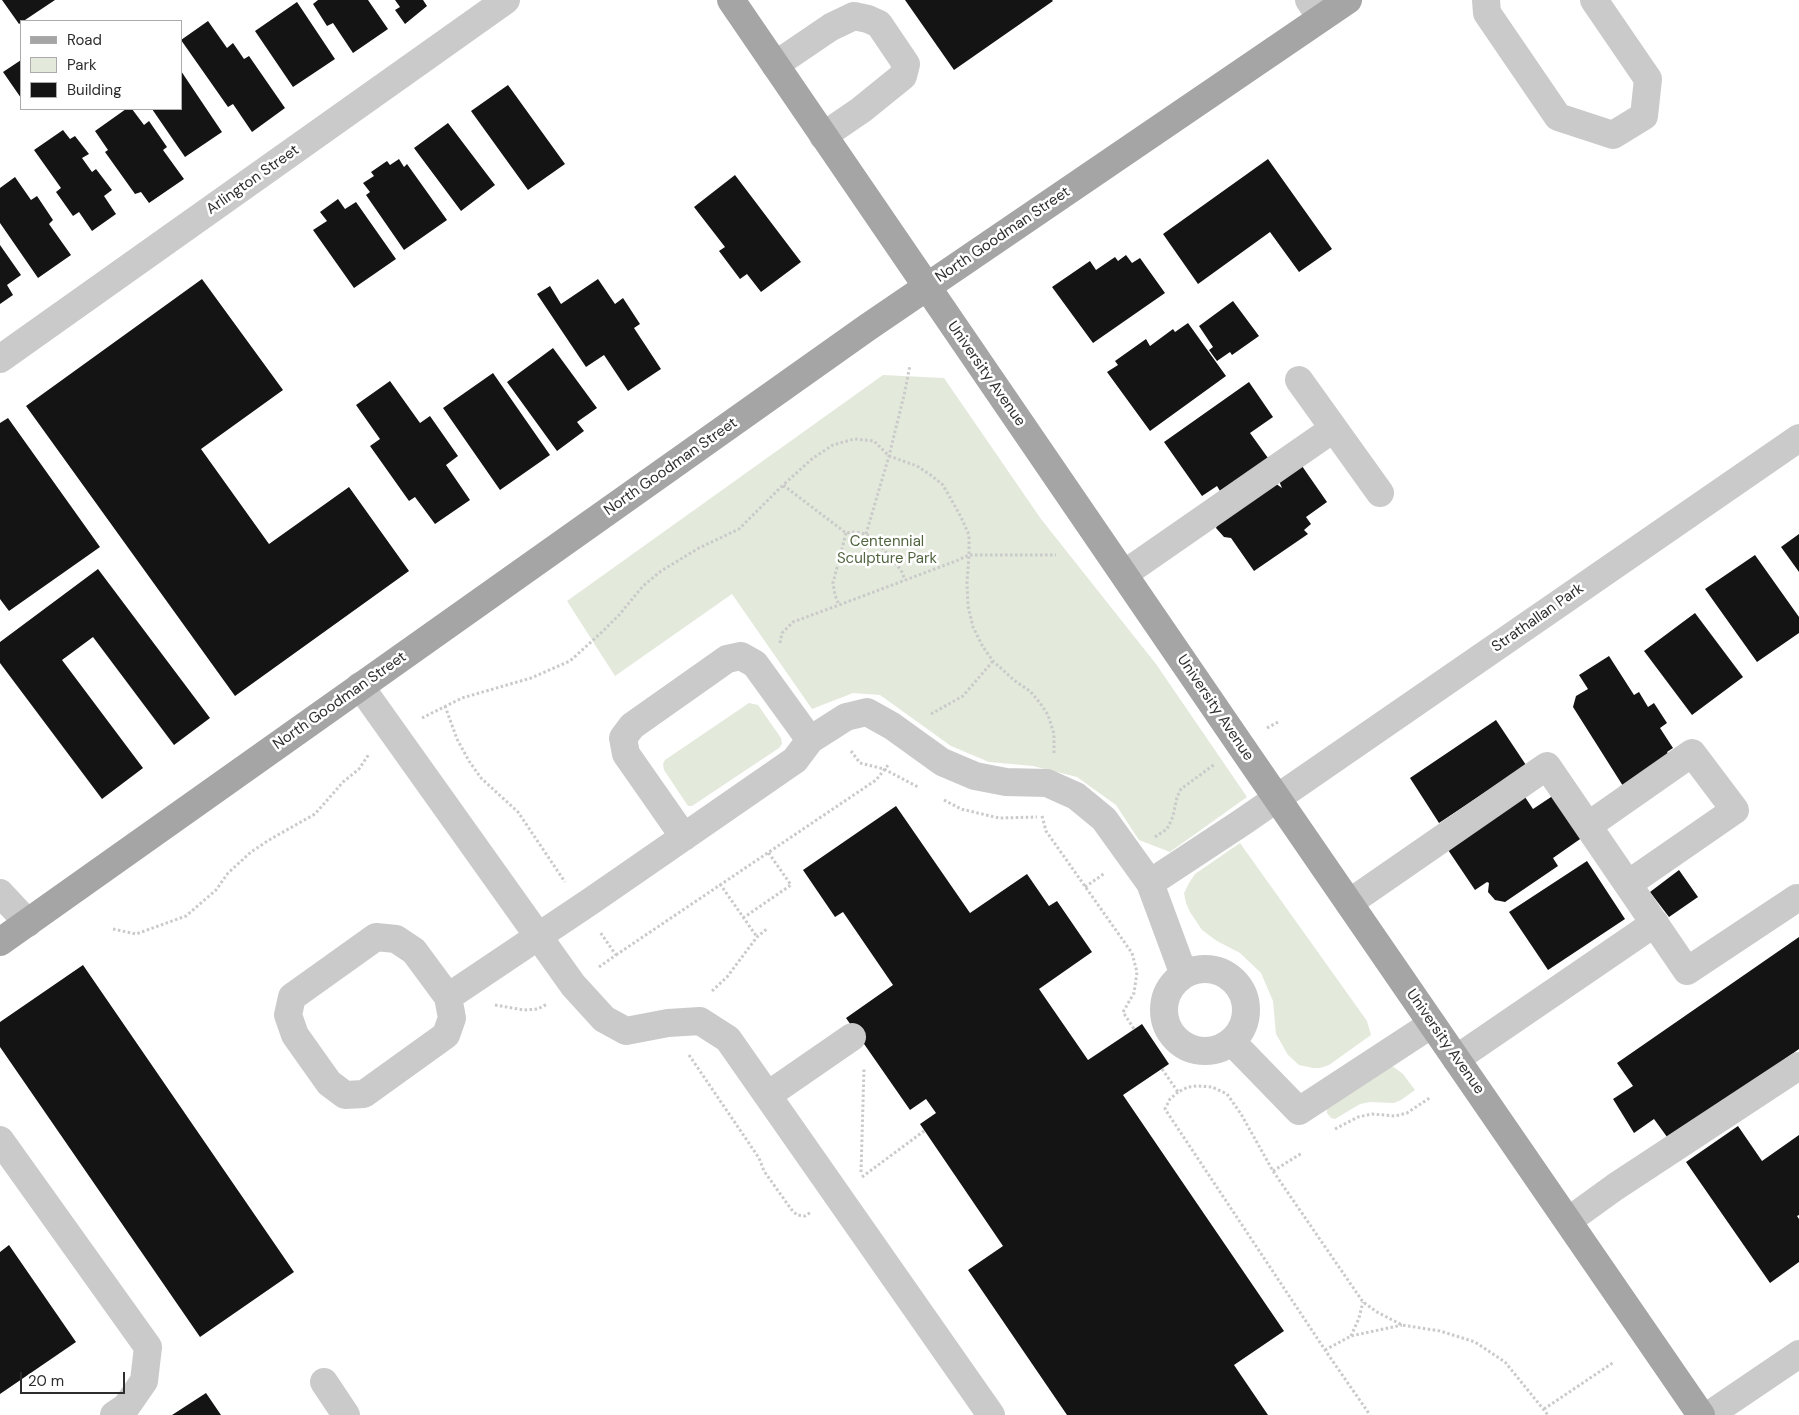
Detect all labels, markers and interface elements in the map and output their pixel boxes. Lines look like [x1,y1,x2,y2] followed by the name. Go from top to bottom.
[20,20,182,110] legend
[67,30,102,50] text: Road
[67,55,97,75] text: Park
[67,80,122,100] text: Building
[203,141,303,219] street label: Arlington Street
[932,183,1074,287] street label: North Goodman Street
[943,318,1029,430] street label: University Avenue
[601,414,741,520] street label: North Goodman Street
[837,533,937,568] park label: Centennial Sculpture Park
[1489,580,1587,656] street label: Strathallan Park
[270,648,410,754] street label: North Goodman Street
[1173,652,1257,764] street label: University Avenue
[1402,986,1488,1098] street label: University Avenue
[22,1362,128,1394] scale bar
[28,1371,64,1391] text: 20 m

